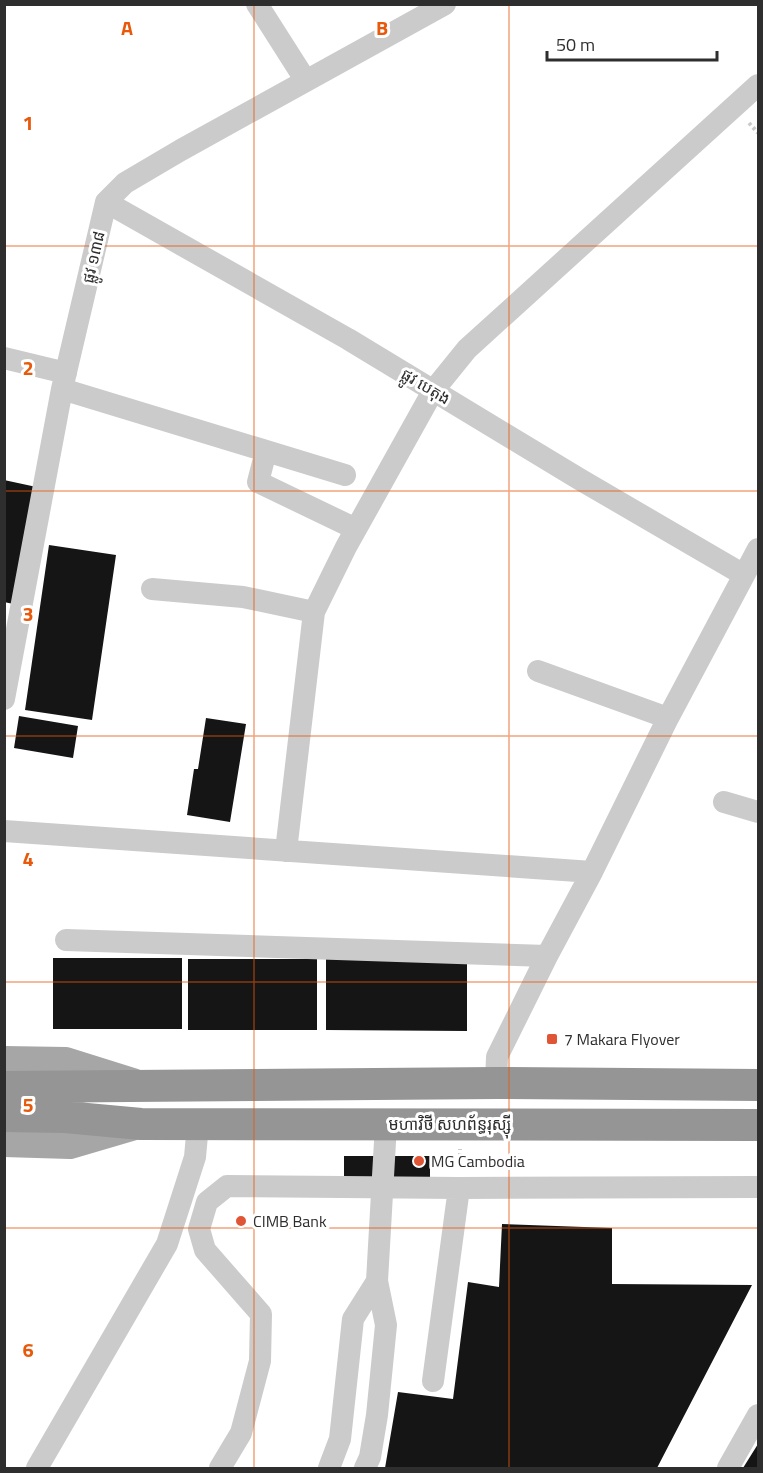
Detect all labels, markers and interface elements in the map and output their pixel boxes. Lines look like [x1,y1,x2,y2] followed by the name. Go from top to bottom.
[121,12,133,43] text: A
[376,12,388,43] text: B
[547,24,716,62] scale bar
[556,31,595,58] text: 50 m
[22,107,34,138] text: 1
[75,228,113,286] street label: ផ្លូវ ១៣៨
[22,352,34,383] text: 2
[395,362,455,413] street label: ផ្លូវ បេតុង
[22,598,34,629] text: 3
[22,843,34,874] text: 4
[564,1027,680,1051] place label: 7 Makara Flyover
[545,1032,559,1046] marker: 7 Makara Flyover
[22,1089,34,1120] text: 5
[389,1112,512,1139] street label: មហាវិថី សហព័ន្ធរុស្ស៊ី
[431,1149,525,1173] place label: MG Cambodia
[412,1154,426,1168] marker: MG Cambodia
[253,1209,327,1233] place label: CIMB Bank
[234,1214,248,1228] marker: CIMB Bank
[22,1334,34,1365] text: 6

